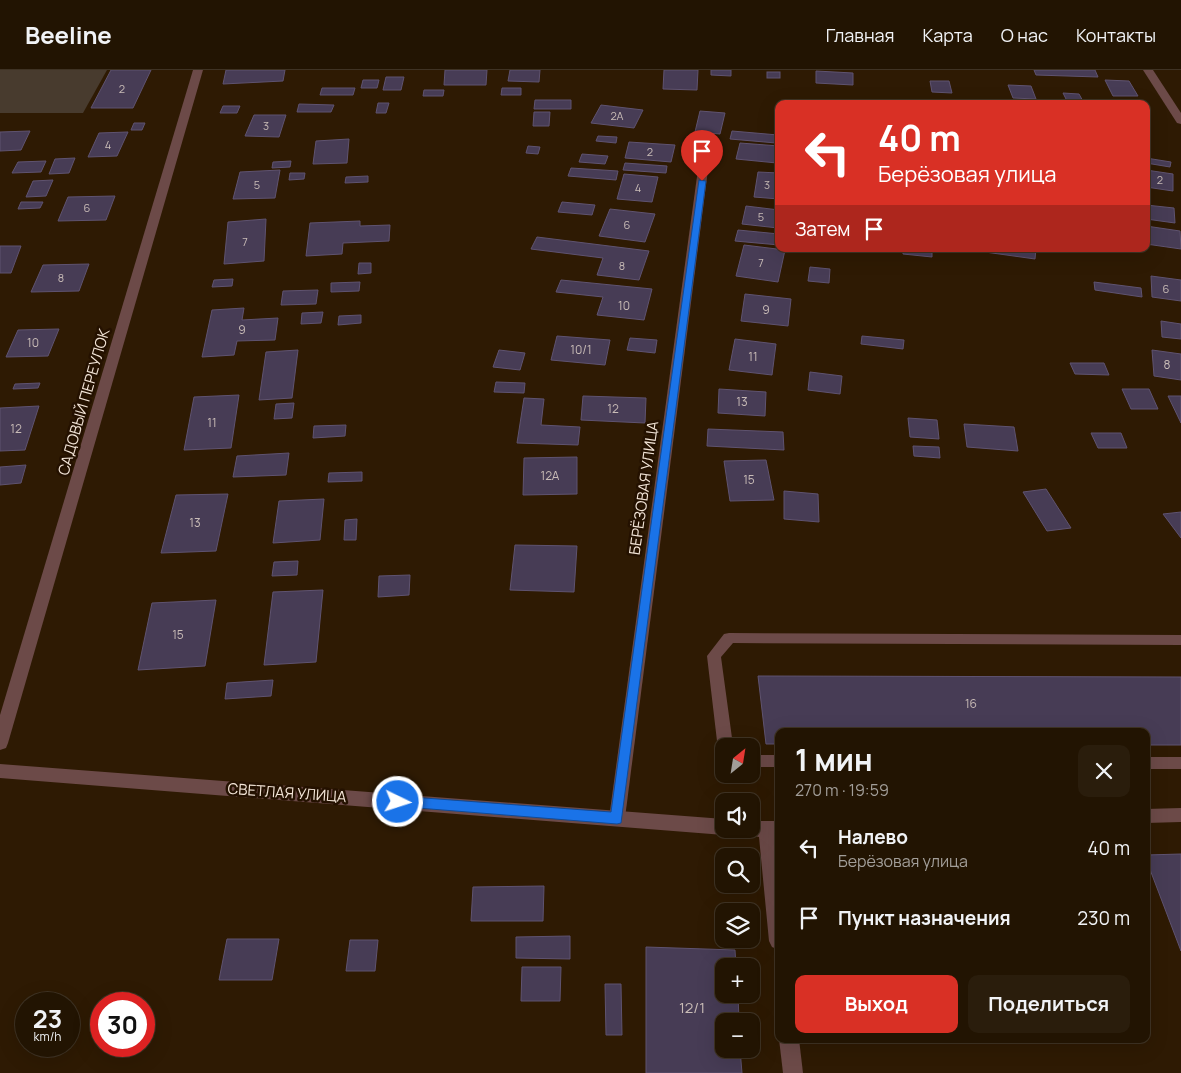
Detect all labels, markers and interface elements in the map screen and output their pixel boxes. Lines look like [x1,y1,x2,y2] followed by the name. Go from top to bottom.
[25,18,112,51] text: Beeline
[826,23,895,47] text: Главная
[923,23,973,47] text: Карта
[1001,23,1048,47] text: О нас
[1076,23,1156,47] text: Контакты
[119,81,125,96] house number: 2
[610,108,624,123] house number: 2А
[878,114,961,162] text: 40 m
[263,118,269,133] house number: 3
[795,120,860,185] icon: left
[681,130,723,181] pin
[105,137,111,152] house number: 4
[688,137,716,165] icon: arrive
[647,144,653,159] house number: 2
[878,159,1056,189] text: Берёзовая улица
[1157,172,1163,187] house number: 2
[254,177,260,192] house number: 5
[764,177,770,192] house number: 3
[635,180,641,195] house number: 4
[84,200,91,215] house number: 6
[758,209,764,224] house number: 5
[860,215,888,243] icon: arrive
[795,216,850,242] text: Затем
[624,217,631,232] house number: 6
[242,234,248,249] house number: 7
[758,255,764,270] house number: 7
[619,258,625,273] house number: 8
[58,270,64,285] house number: 8
[1163,281,1170,296] house number: 6
[618,297,630,314] house number: 10
[762,301,770,318] house number: 9
[238,321,246,338] house number: 9
[53,326,115,478] street label: САДОВЫЙ ПЕРЕУЛОК
[27,334,39,351] house number: 10
[570,341,592,358] house number: 10/1
[748,348,758,365] house number: 11
[1164,356,1171,373] house number: 8
[736,393,748,410] house number: 13
[607,400,619,417] house number: 12
[207,414,217,431] house number: 11
[624,419,663,556] street label: БЕРЁЗОВАЯ УЛИЦА
[10,420,22,437] house number: 12
[541,467,560,484] house number: 12А
[743,471,755,488] house number: 15
[189,514,201,531] house number: 13
[172,626,184,643] house number: 15
[965,695,977,712] house number: 16
[715,738,760,782] north arrow
[715,738,760,1058] map controls
[795,739,873,780] text: 1 мин
[1078,745,1130,797] button: close
[371,775,423,827] position arrow
[227,778,348,807] street label: СВЕТЛАЯ УЛИЦА
[795,779,889,801] text: 270 m · 19:59
[715,793,760,838] button: sound
[838,824,908,850] text: Налево
[795,834,823,862] icon: left
[1087,835,1130,861] text: 40 m
[715,848,760,893] button: search
[838,850,968,872] text: Берёзовая улица
[715,903,760,948] button: layers
[795,904,823,932] icon: arrive
[838,905,1011,931] text: Пункт назначения
[1077,905,1130,931] text: 230 m
[715,958,760,1003] button: +
[795,975,958,1033] button: Выход
[968,975,1130,1033] button: Поделиться
[90,992,155,1057] speed limit sign: 30
[679,997,705,1018] house number: 12/1
[33,1001,62,1036] text: 23
[715,1013,760,1058] button: −
[34,1028,61,1045] text: km/h

